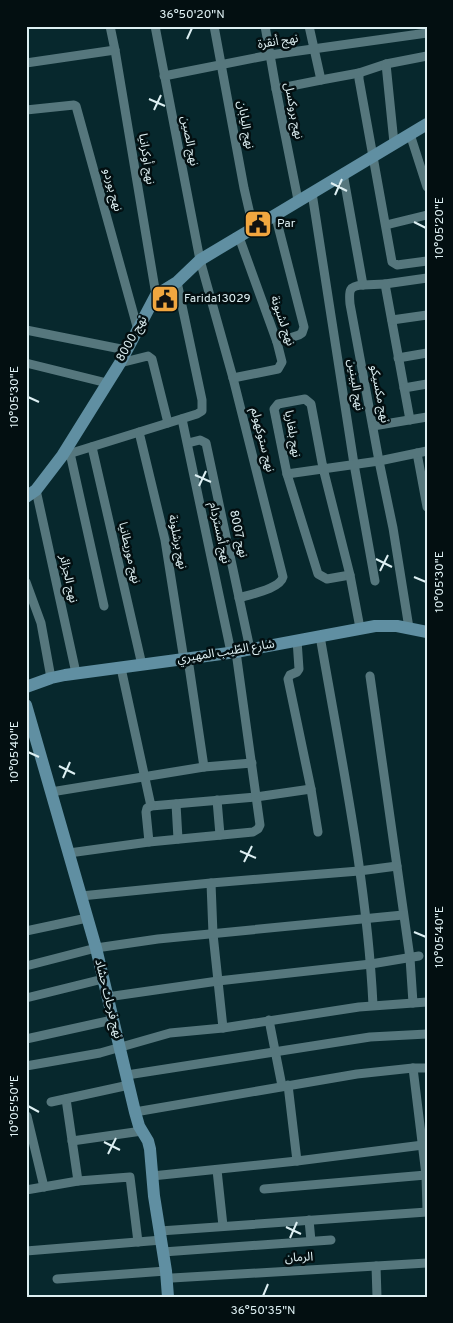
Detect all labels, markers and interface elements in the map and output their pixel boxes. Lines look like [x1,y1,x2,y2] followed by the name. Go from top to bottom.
[159,7,225,23] text: 36°50'20"N
[256,30,300,53] street label: نهج أنقرة
[280,81,306,141] street label: نهج بروكسل
[233,100,257,150] street label: نهج اليابان
[176,115,202,167] street label: نهج الصين
[134,132,158,186] street label: نهج أوكرانيا
[99,167,125,213] street label: نهج بوردو
[432,197,448,259] text: 10°05'20"E
[243,209,273,239] public building icon: Par
[277,216,296,232] place label: Par
[150,284,180,314] public building icon: Farida13029
[184,291,251,307] place label: Farida13029
[266,294,298,348] street label: نهج لشبونة
[113,313,151,365] street label: نهج 8000
[343,358,367,412] street label: نهج البينين
[366,364,392,424] street label: نهج مكسيكو
[7,366,23,428] text: 10°05'30"E
[246,406,278,474] street label: نهج ستوكهولم
[280,409,304,459] street label: نهج بلغاريا
[205,501,234,565] street label: نهج أمستردام
[225,509,251,559] street label: نهج 8007
[164,513,190,571] street label: نهج برشلونة
[114,521,144,585] street label: نهج موريطانيا
[432,551,448,613] text: 10°05'30"E
[55,552,81,605] street label: نهج الجزائر
[176,636,276,668] street label: شارع الطّيب المهيري
[7,721,23,783] text: 10°05'40"E
[432,906,448,968] text: 10°05'40"E
[90,958,126,1040] street label: نهج فرحات حشاد
[7,1075,23,1137] text: 10°05'50"E
[284,1249,314,1267] street label: الرمان
[230,1303,296,1319] text: 36°50'35"N

